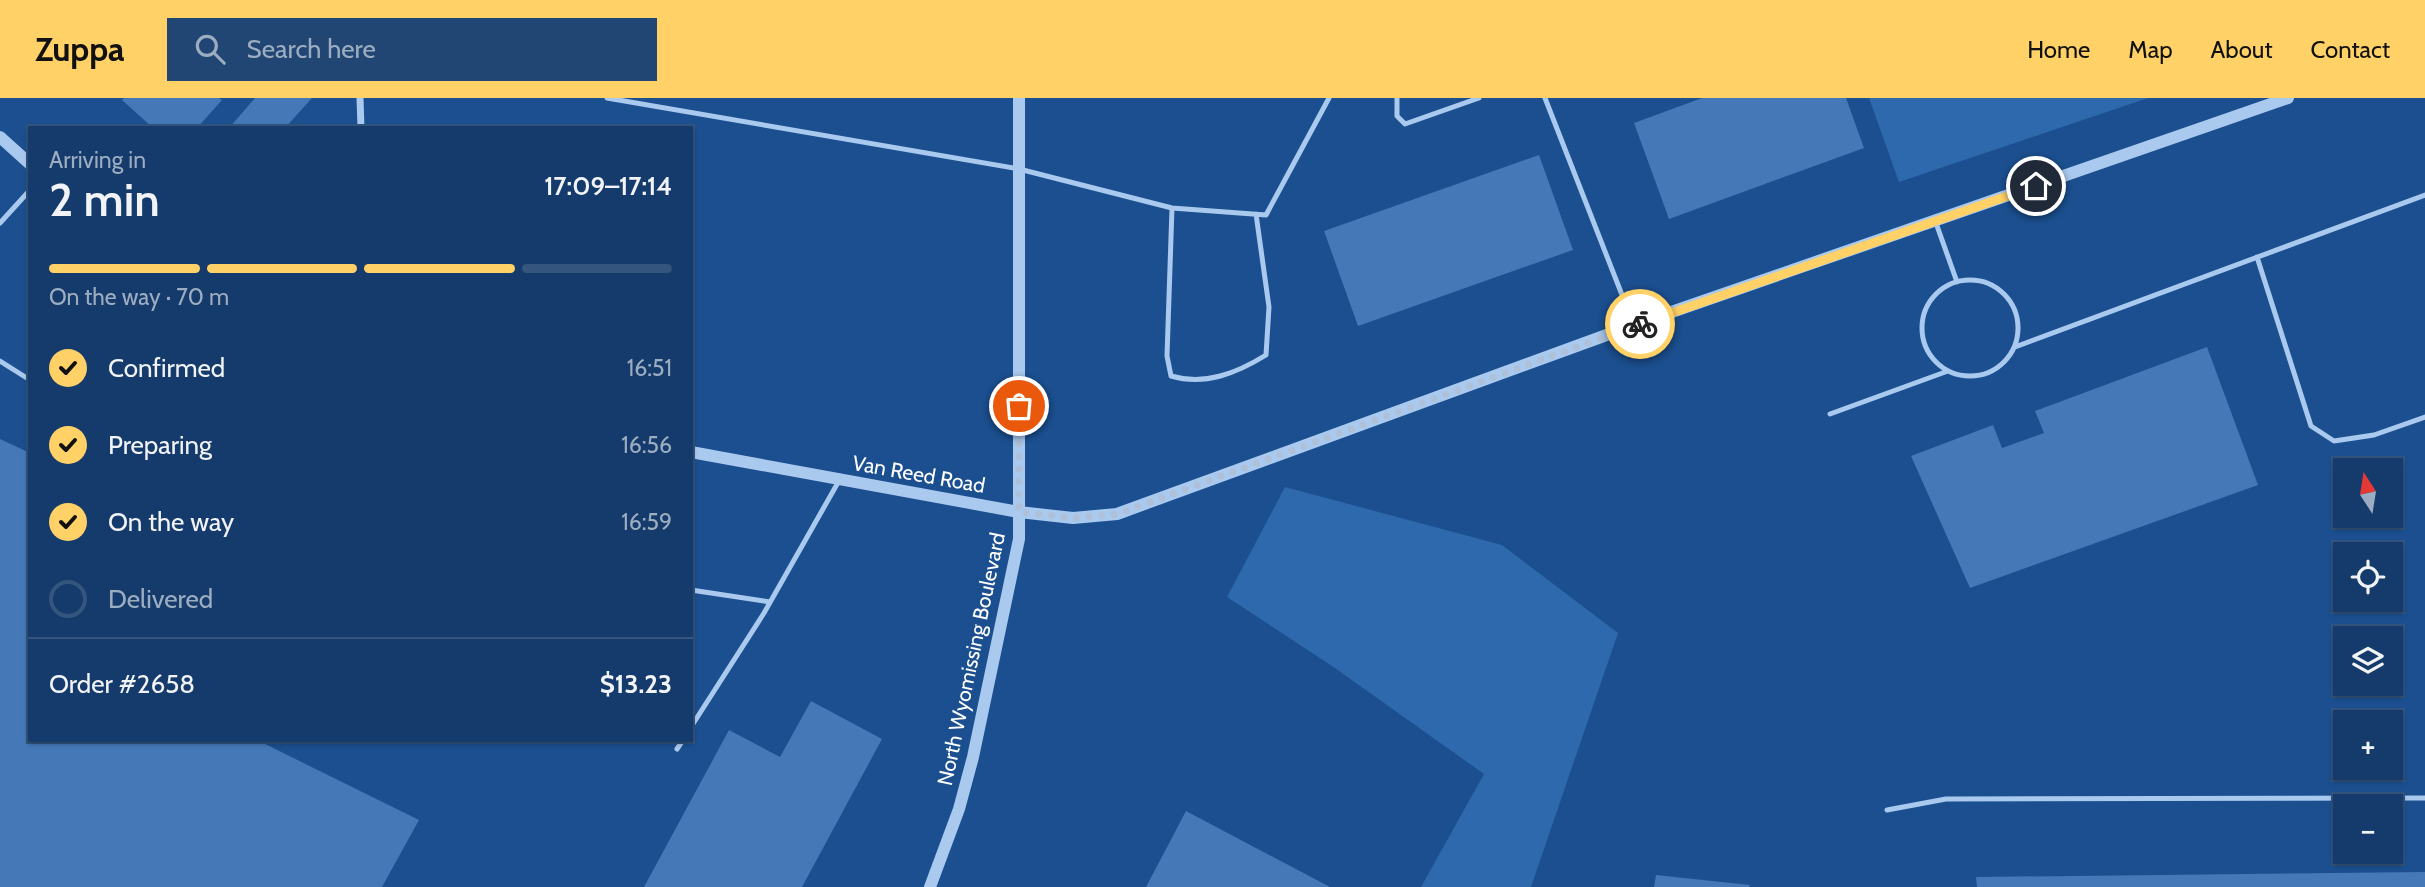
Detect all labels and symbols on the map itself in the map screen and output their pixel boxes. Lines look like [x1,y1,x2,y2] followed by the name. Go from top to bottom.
[2006,156,2066,216] pin
[1605,289,1675,359] courier
[989,376,1049,436] pin
[851,450,987,498] street label: Van Reed Road
[2333,458,2403,528] north arrow
[932,530,1010,788] street label: North Wyomissing Boulevard

